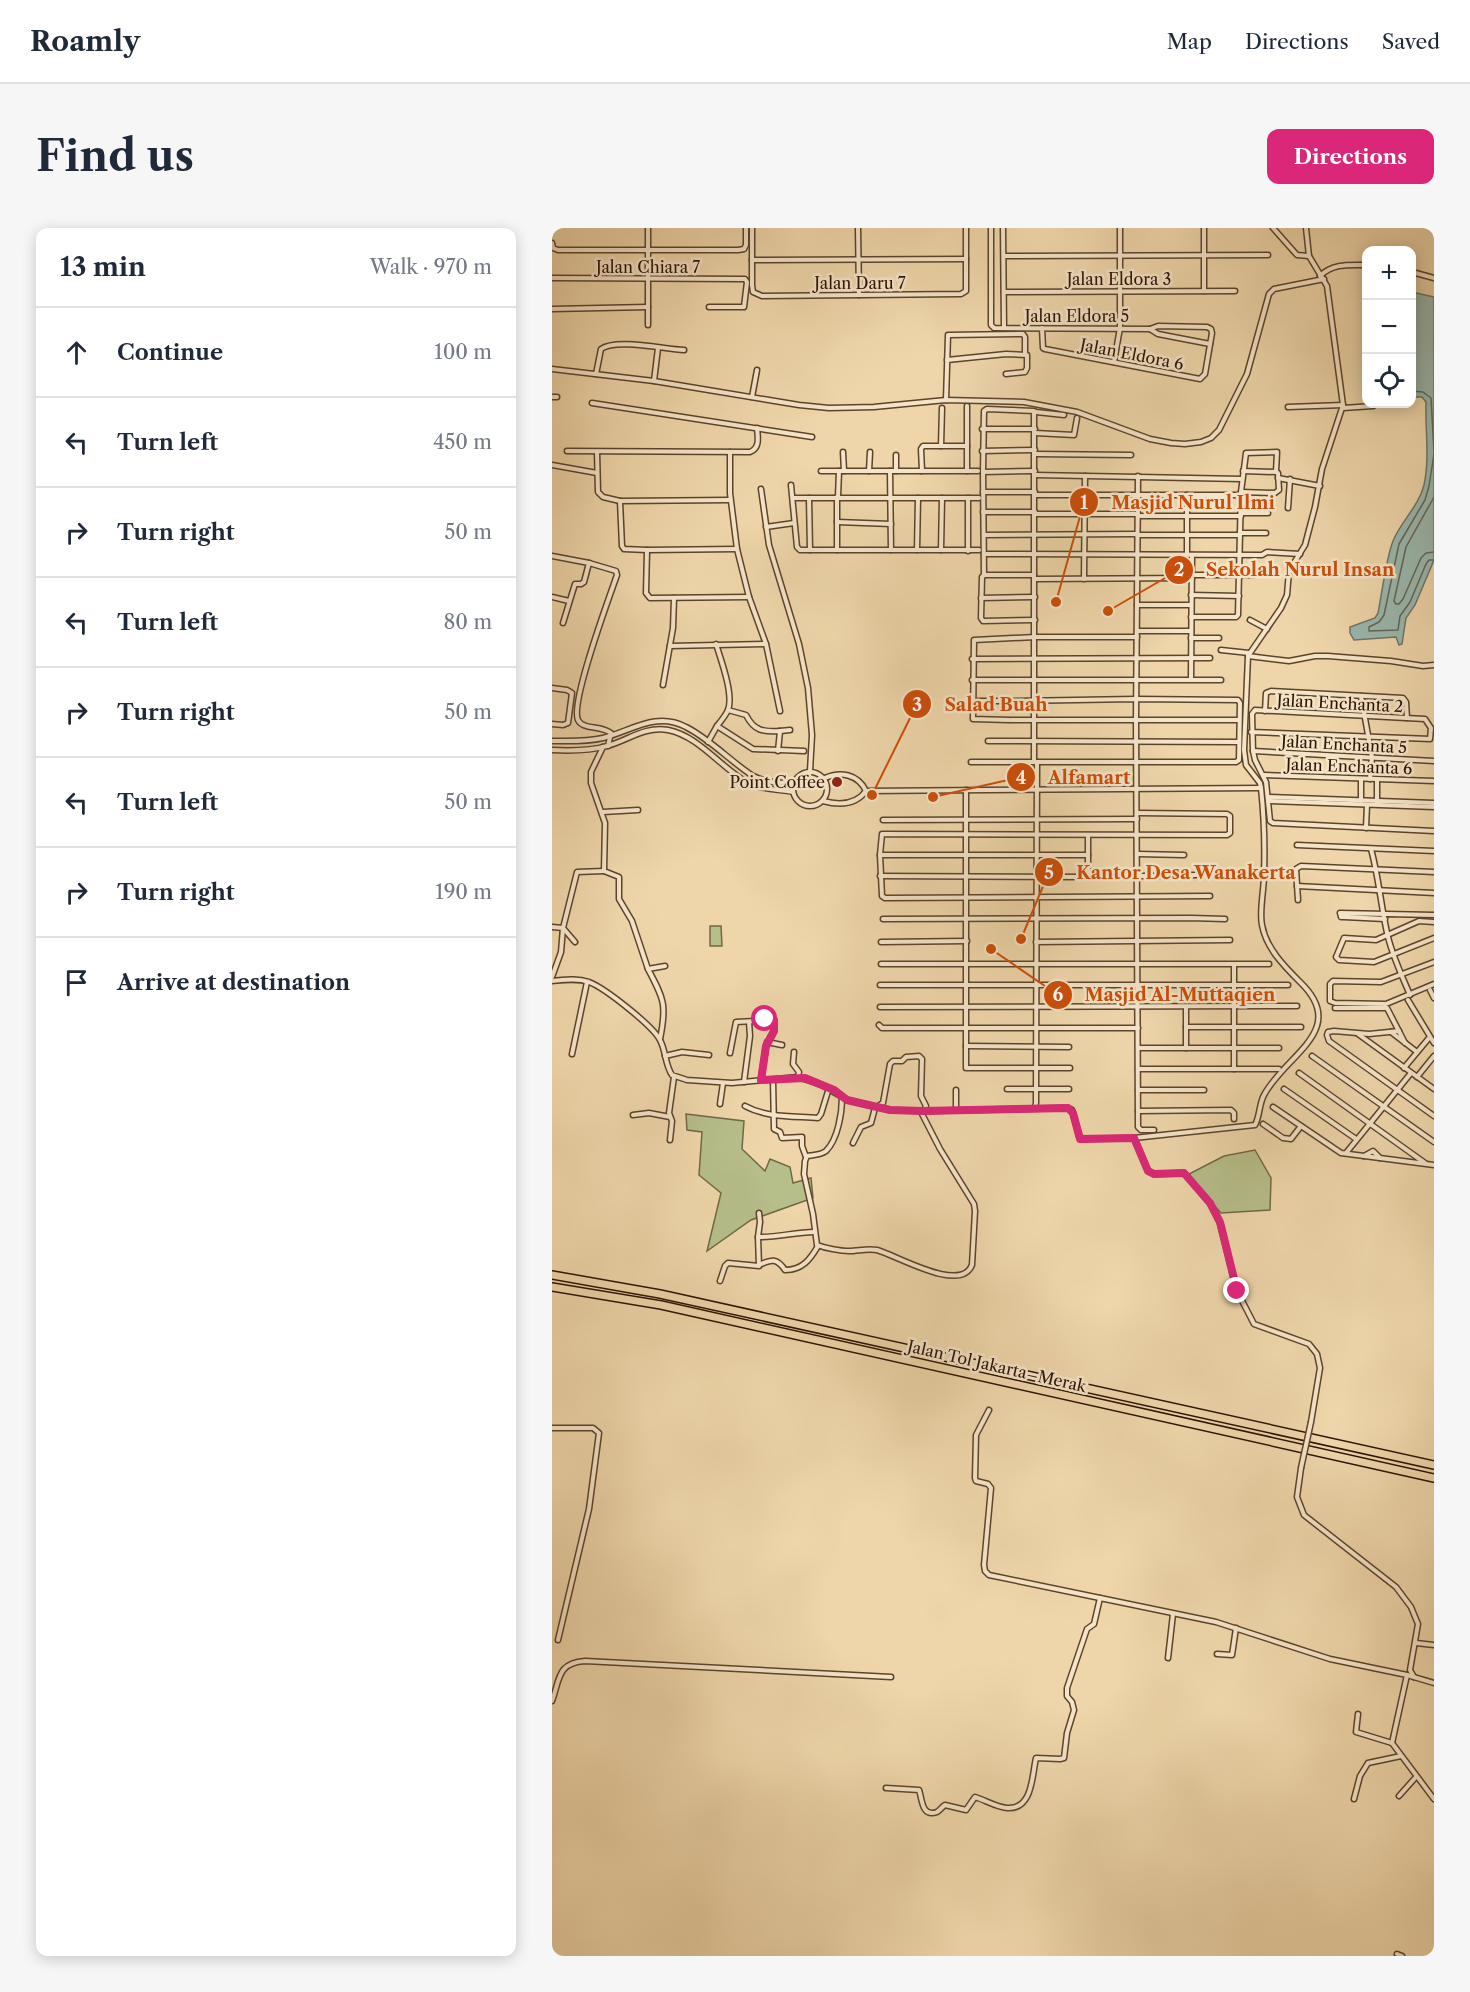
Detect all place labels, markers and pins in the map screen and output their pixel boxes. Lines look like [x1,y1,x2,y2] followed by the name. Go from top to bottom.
[1069,484,1287,520] callout: Masjid Nurul Ilmi
[1164,552,1406,588] callout: Sekolah Nurul Insan
[902,686,1060,722] callout: Salad Buah
[1006,759,1142,795] callout: Alfamart
[729,772,825,792] place label: Point Coffee
[830,775,844,789] marker: Point Coffee
[1034,854,1308,890] callout: Kantor Desa Wanakerta
[1043,977,1288,1013] callout: Masjid Al-Muttaqien

